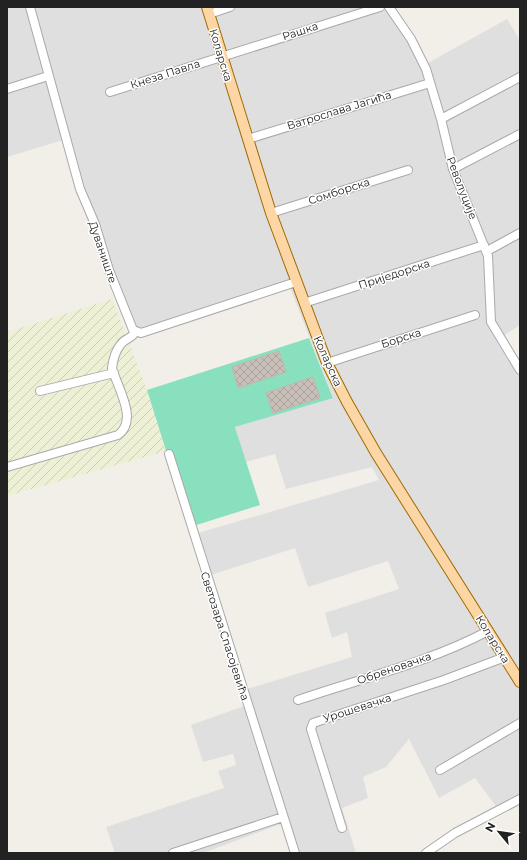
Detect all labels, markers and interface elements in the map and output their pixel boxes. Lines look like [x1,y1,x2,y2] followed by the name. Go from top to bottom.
[280,19,320,43] street label: Рашка
[206,27,236,83] street label: Коларска
[128,56,202,92] street label: Кнеза Павла
[285,87,393,133] street label: Ватрослава Јагића
[444,155,480,222] street label: Револуције
[306,174,372,208] street label: Сомборска
[86,219,120,285] street label: Дуваниште
[356,256,432,292] street label: Приједорска
[379,325,423,351] street label: Борска
[311,333,345,389] street label: Коларска
[198,570,252,702] street label: Светозара Спасојевића
[473,612,513,666] street label: Коларска
[355,649,433,687] street label: Обреновачка
[321,690,393,726] street label: Урошевачка
[479,812,519,852] north arrow
[482,820,499,834] text: N

